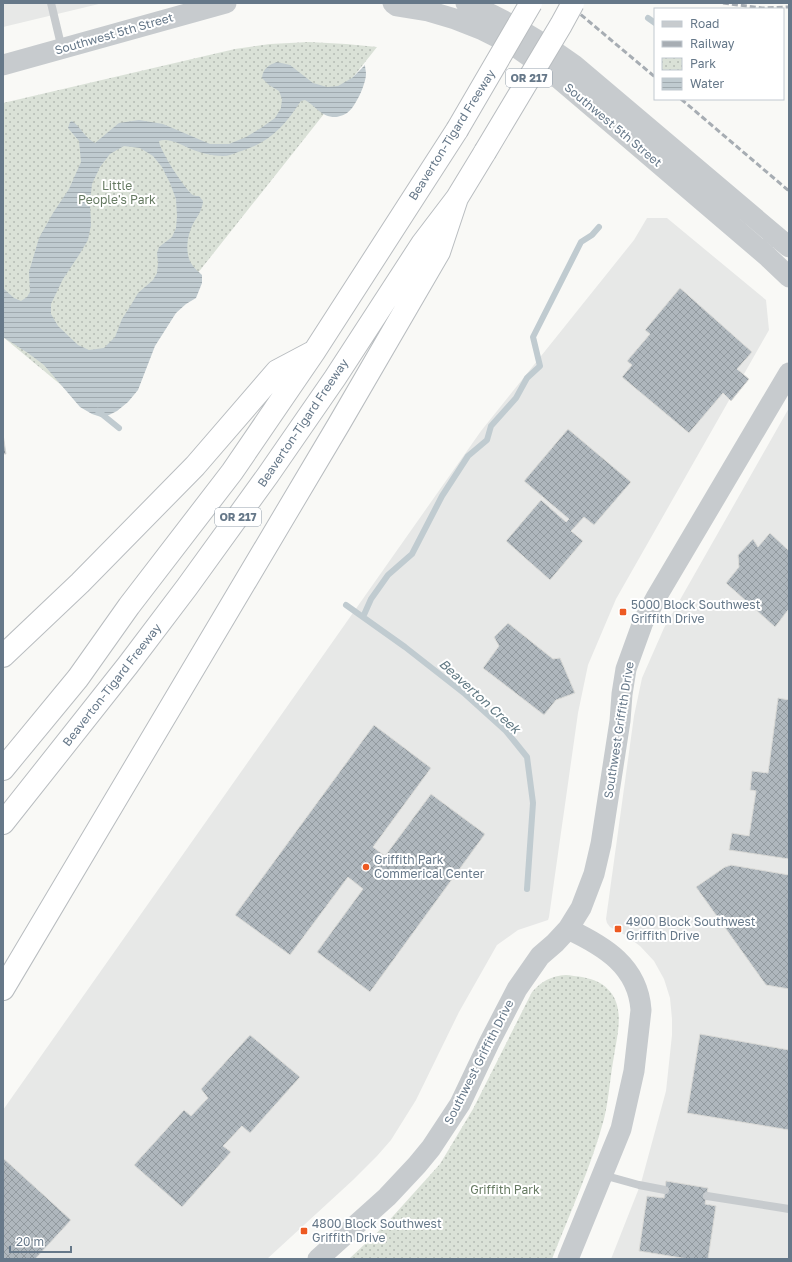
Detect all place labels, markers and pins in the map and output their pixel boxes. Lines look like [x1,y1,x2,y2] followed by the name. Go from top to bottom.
[631,597,761,626] place label: 5000 Block Southwest Griffith Drive
[618,607,628,617] marker: 5000 Block Southwest Griffith Drive
[374,852,485,881] place label: Griffith Park Commerical Center
[361,862,371,872] marker: Griffith Park Commerical Center
[626,914,756,943] place label: 4900 Block Southwest Griffith Drive
[613,924,623,934] marker: 4900 Block Southwest Griffith Drive
[312,1216,442,1245] place label: 4800 Block Southwest Griffith Drive
[299,1226,309,1236] marker: 4800 Block Southwest Griffith Drive

